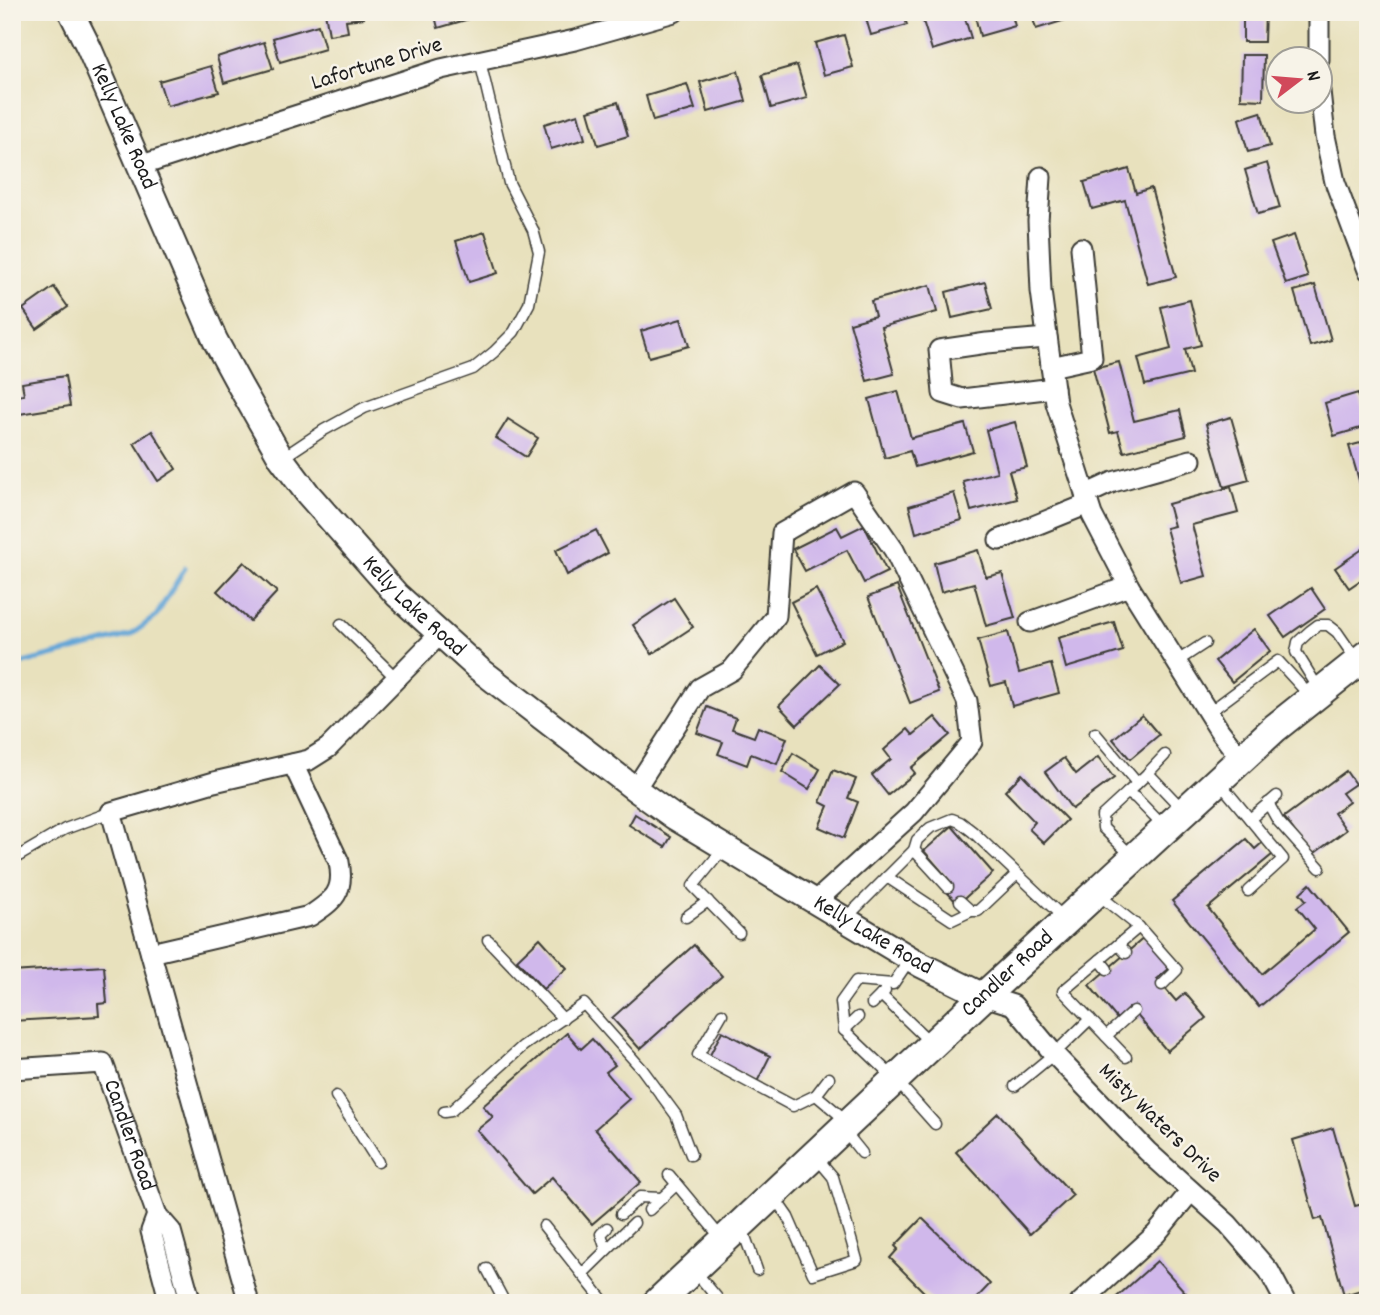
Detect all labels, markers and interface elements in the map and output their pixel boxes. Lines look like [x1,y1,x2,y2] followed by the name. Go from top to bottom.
[307,29,447,101] street label: Lafortune Drive
[1264,46,1334,116] north arrow
[81,58,165,195] street label: Kelly Lake Road
[1298,68,1326,85] text: N
[353,549,473,666] street label: Kelly Lake Road
[807,887,938,985] street label: Kelly Lake Road
[954,923,1062,1026] street label: Candler Road
[1090,1056,1228,1192] street label: Misty Waters Drive
[94,1075,164,1196] street label: Candler Road

